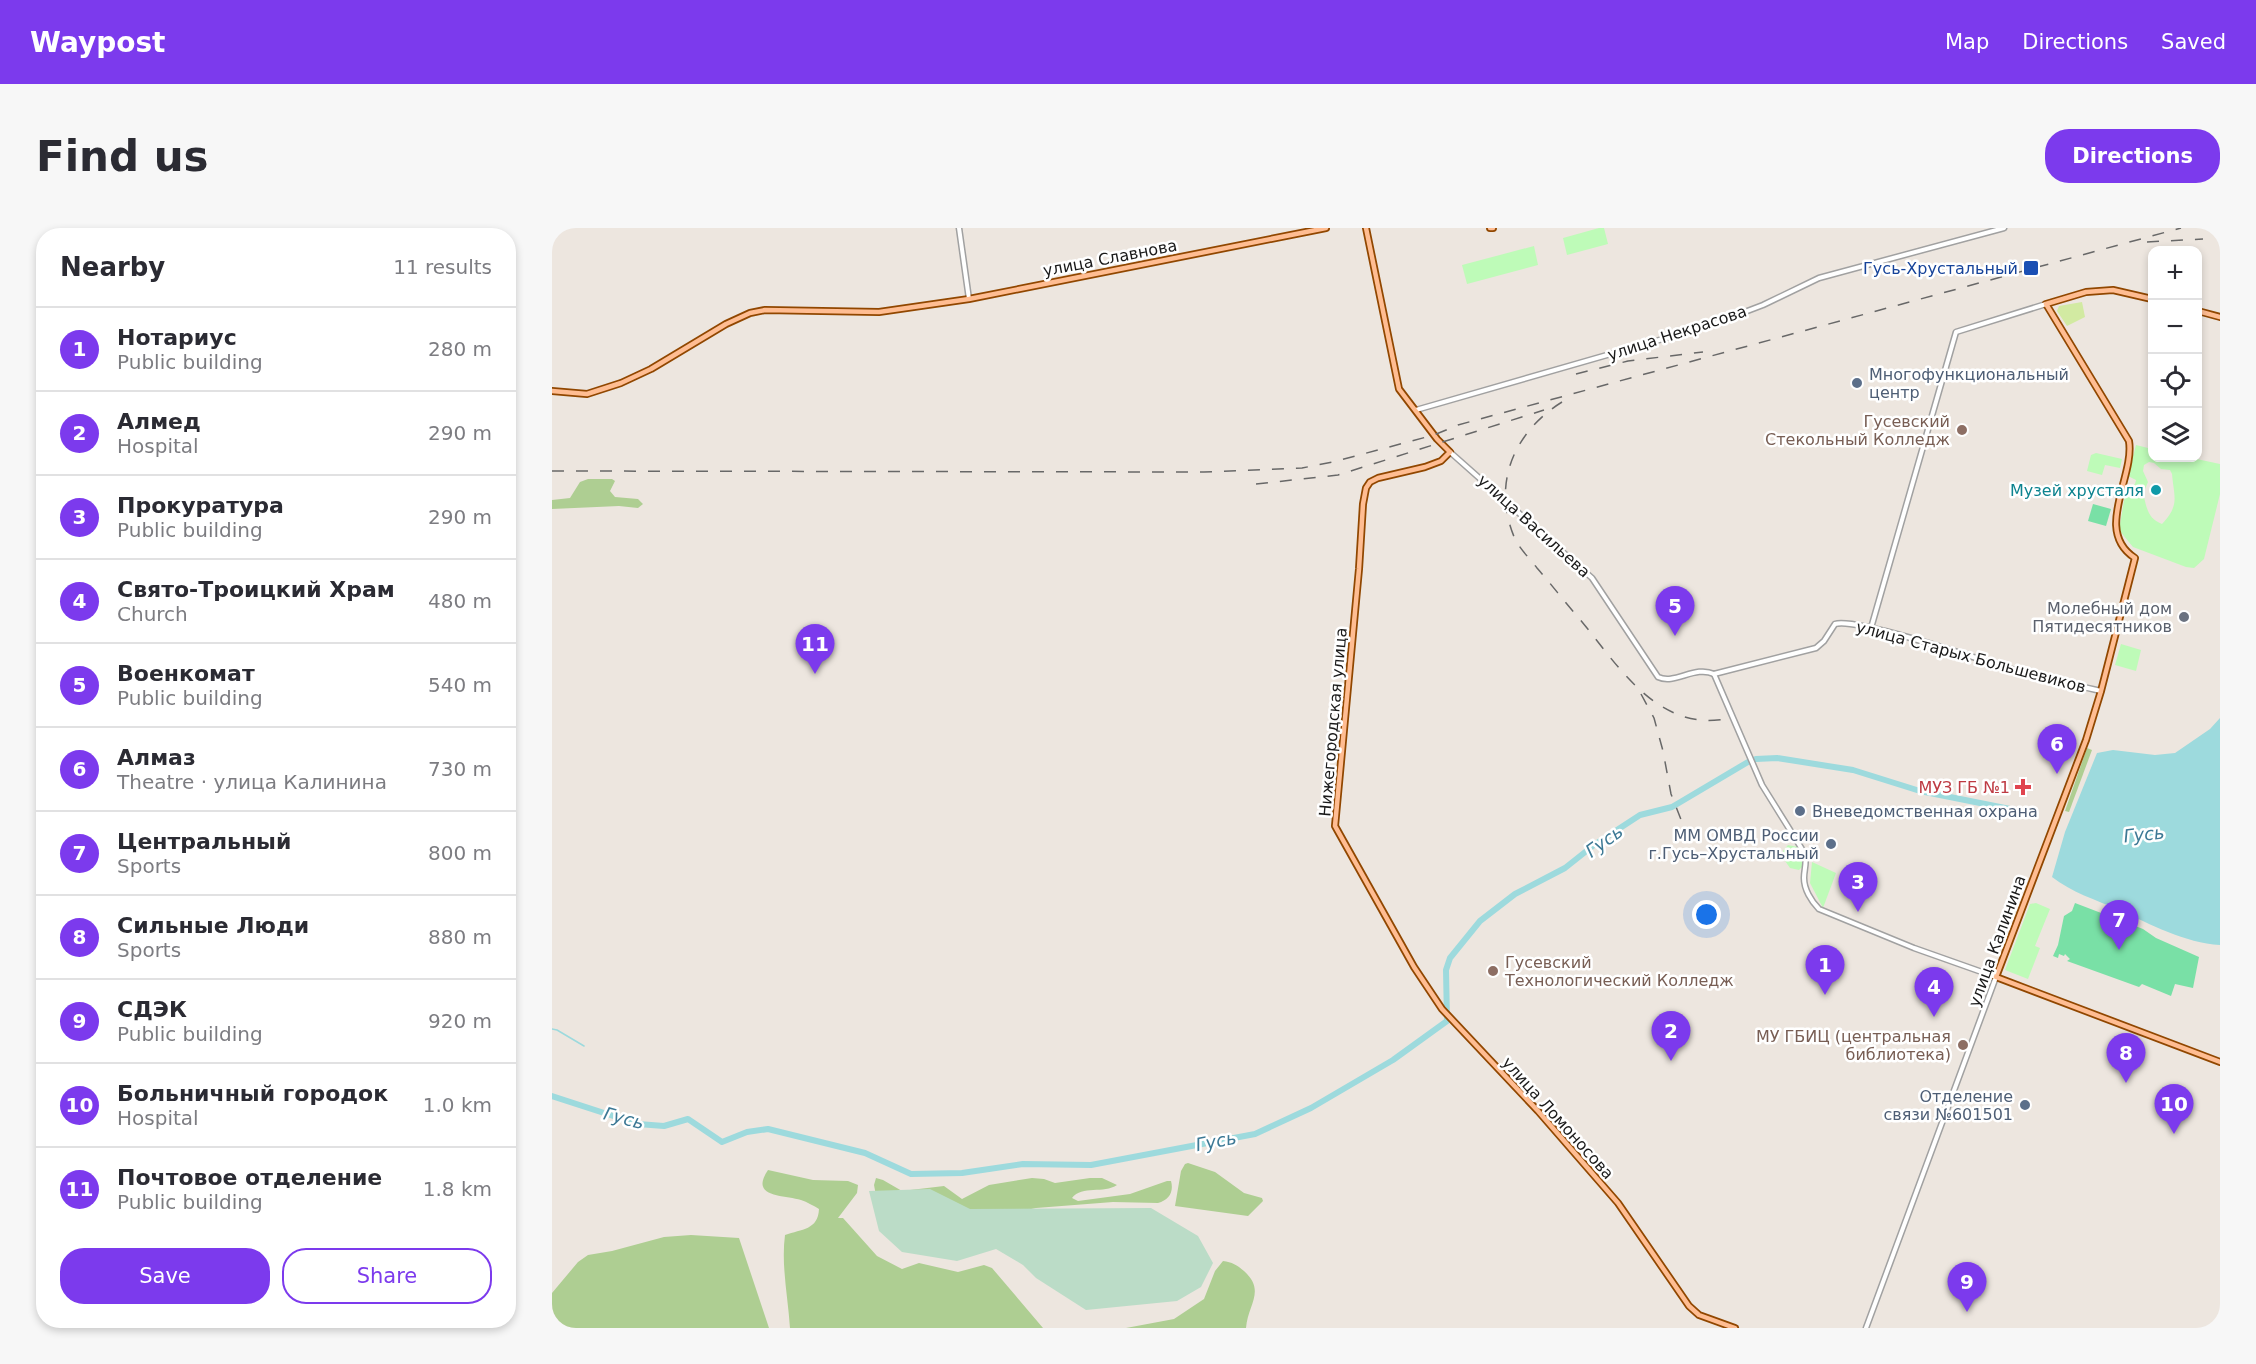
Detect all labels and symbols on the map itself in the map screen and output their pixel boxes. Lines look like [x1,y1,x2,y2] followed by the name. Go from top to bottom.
[1041,236,1179,280] street label: улица Славнова
[1863,259,2018,278] place label: Гусь-Хрустальный
[2022,259,2040,277] marker: Гусь-Хрустальный
[1605,302,1749,364] street label: улица Некрасова
[1869,365,2069,402] place label: Многофункциональный центр
[1850,376,1864,390] marker: Многофункциональный центр
[1765,412,1950,449] place label: Гусевский Стекольный Колледж
[1955,423,1969,437] marker: Гусевский Стекольный Колледж
[1474,471,1594,581] street label: улица Васильева
[2010,481,2144,500] place label: Музей хрусталя
[2149,483,2163,497] marker: Музей хрусталя
[1656,586,1694,636] pin: 5
[2032,599,2172,636] place label: Молебный дом Пятидесятников
[2177,610,2191,624] marker: Молебный дом Пятидесятников
[1854,617,2088,697] street label: улица Старых Большевиков
[796,624,834,674] pin: 11
[1315,627,1351,817] street label: Нижегородская улица
[2038,724,2076,774] pin: 6
[1918,778,2010,797] place label: МУЗ ГБ №1
[2014,778,2032,796] marker: МУЗ ГБ №1
[1812,802,2038,821] place label: Вневедомственная охрана
[1793,804,1807,818] marker: Вневедомственная охрана
[1581,820,1627,862] water label: Гусь
[2122,821,2166,847] water label: Гусь
[1648,826,1819,863] place label: ММ ОМВД России г.Гусь–Хрустальный
[1824,837,1838,851] marker: ММ ОМВД России г.Гусь–Хрустальный
[1838,862,1878,912] pin: 3
[1964,873,2030,1009] street label: улица Калинина
[1692,900,1721,929] your location
[2100,900,2138,950] pin: 7
[1806,946,1844,995] pin: 1
[1504,953,1734,990] place label: Гусевский Технологический Колледж
[1486,964,1500,978] marker: Гусевский Технологический Колледж
[1914,968,1954,1017] pin: 4
[1652,1012,1690,1061] pin: 2
[1756,1027,1951,1064] place label: МУ ГБИЦ (центральная библиотека)
[2106,1034,2146,1083] pin: 8
[1956,1038,1970,1052] marker: МУ ГБИЦ (центральная библиотека)
[1498,1053,1618,1183] street label: улица Ломоносова
[2154,1084,2194,1134] pin: 10
[1883,1087,2013,1124] place label: Отделение связи №601501
[2018,1098,2032,1112] marker: Отделение связи №601501
[601,1103,647,1133] water label: Гусь
[1194,1127,1238,1155] water label: Гусь
[1948,1262,1986,1312] pin: 9

